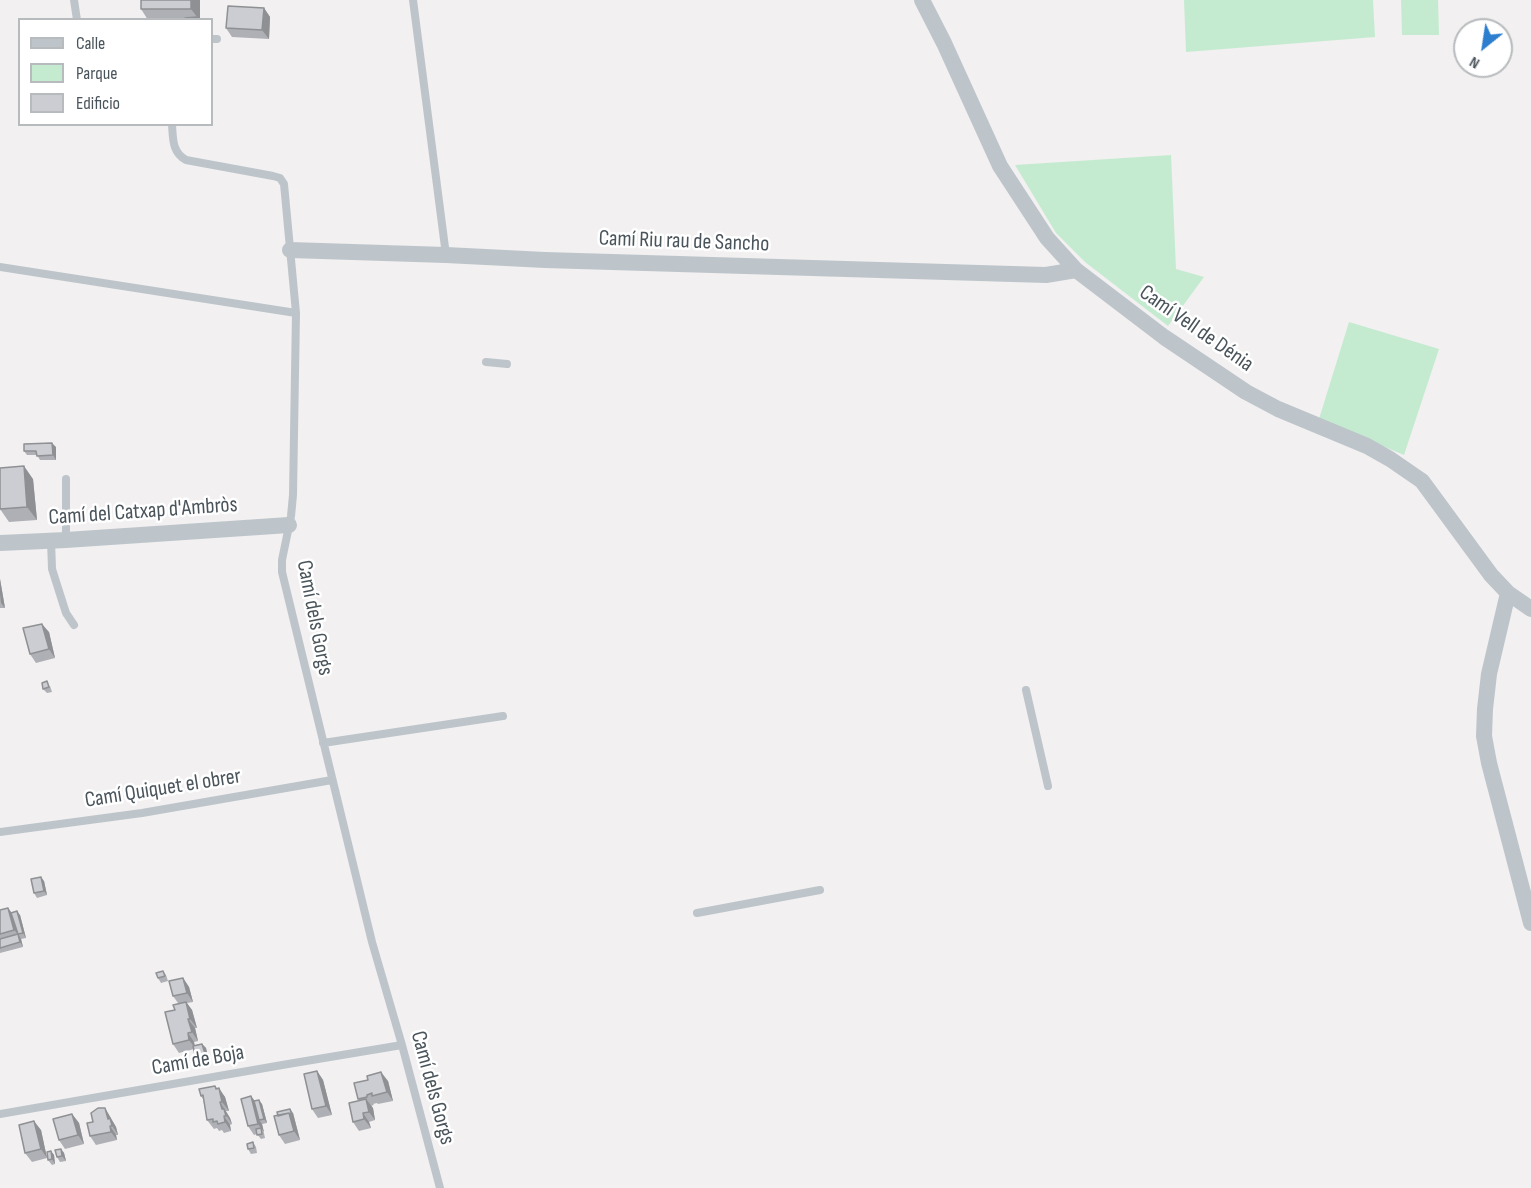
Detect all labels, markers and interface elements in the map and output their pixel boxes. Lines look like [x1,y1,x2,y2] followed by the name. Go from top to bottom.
[18,18,213,126] legend
[1453,18,1513,78] north arrow
[76,33,105,54] text: Calle
[1466,52,1483,73] text: N
[76,63,117,84] text: Parque
[76,93,120,114] text: Edificio
[598,226,770,258] street label: Camí Riu rau de Sancho
[1134,280,1258,378] street label: Camí Vell de Dénia
[48,492,238,532] street label: Camí del Catxap d'Ambròs
[290,558,338,678] street label: Camí dels Gorgs
[83,764,243,814] street label: Camí Quiquet el obrer
[404,1028,460,1148] street label: Camí dels Gorgs
[150,1040,246,1082] street label: Camí de Boja

